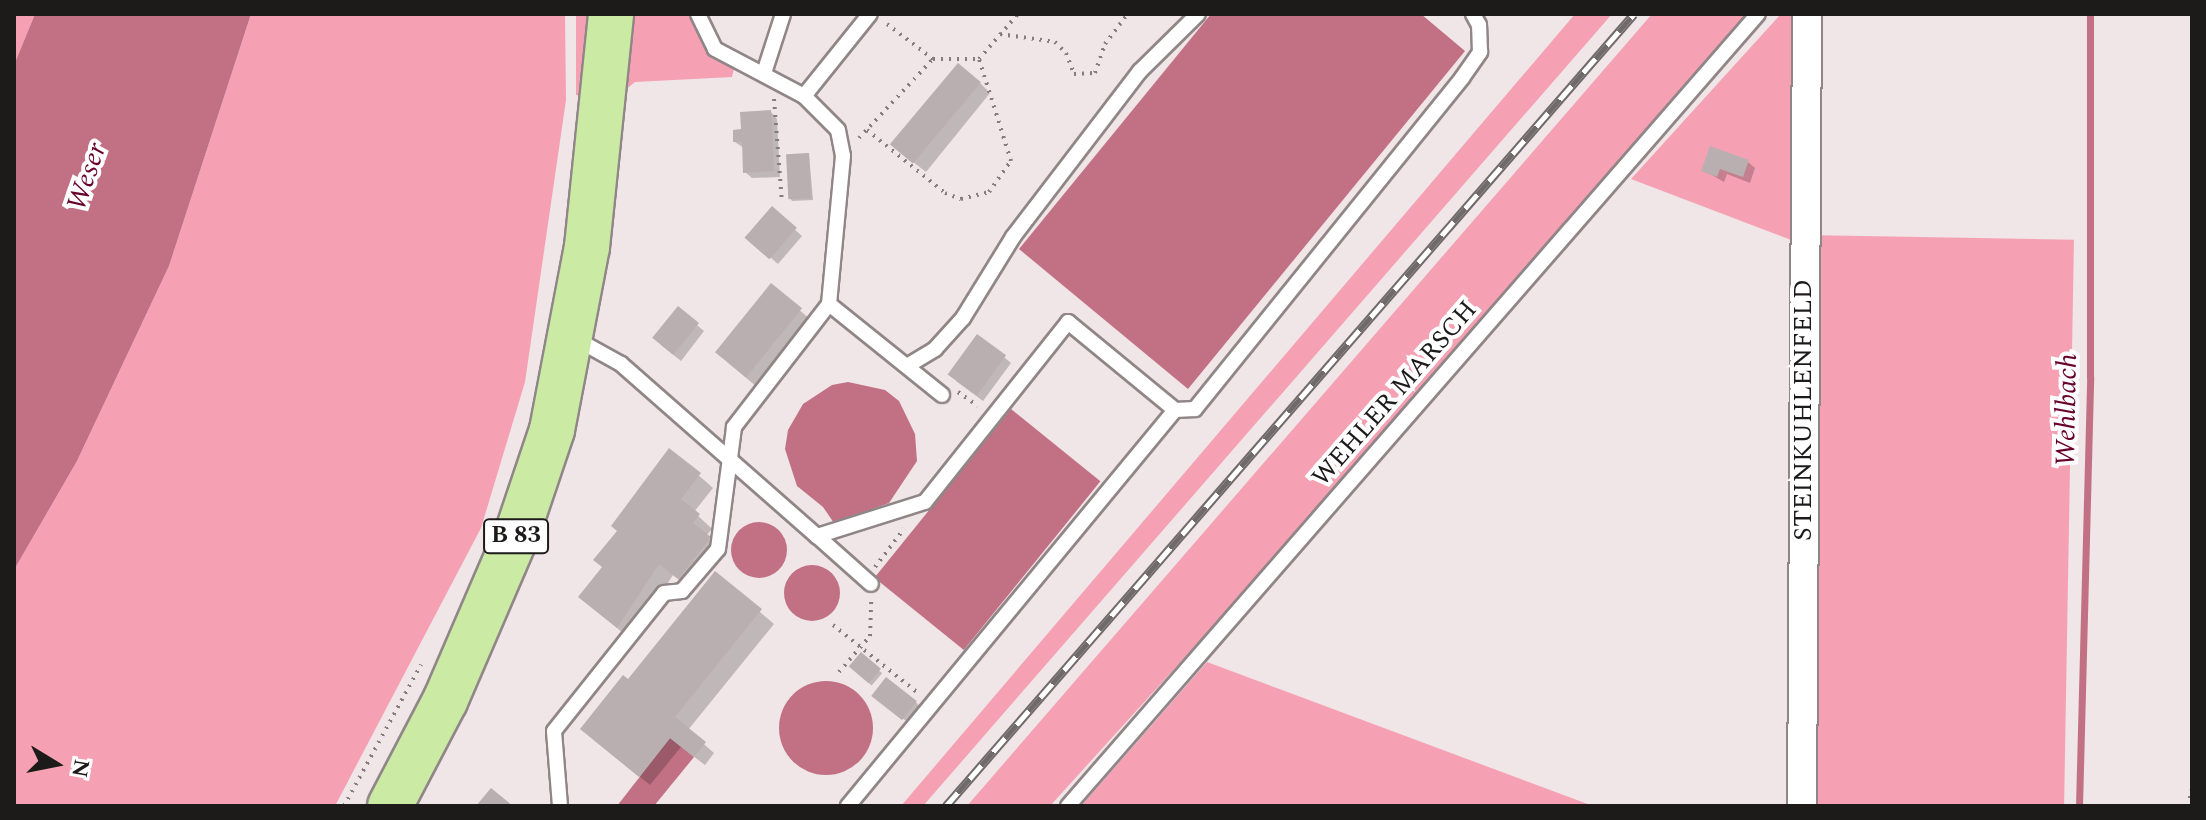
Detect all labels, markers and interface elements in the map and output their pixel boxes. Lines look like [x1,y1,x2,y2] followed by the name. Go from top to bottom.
[60,139,114,215] water label: Weser
[1788,279,1820,541] street label: STEINKUHLENFELD
[1306,295,1484,493] street label: WEHLER MARSCH
[2049,353,2085,467] water label: Wehlbach
[482,516,550,556] road number: B 83
[16,724,96,804] north arrow
[62,757,98,780] text: N

